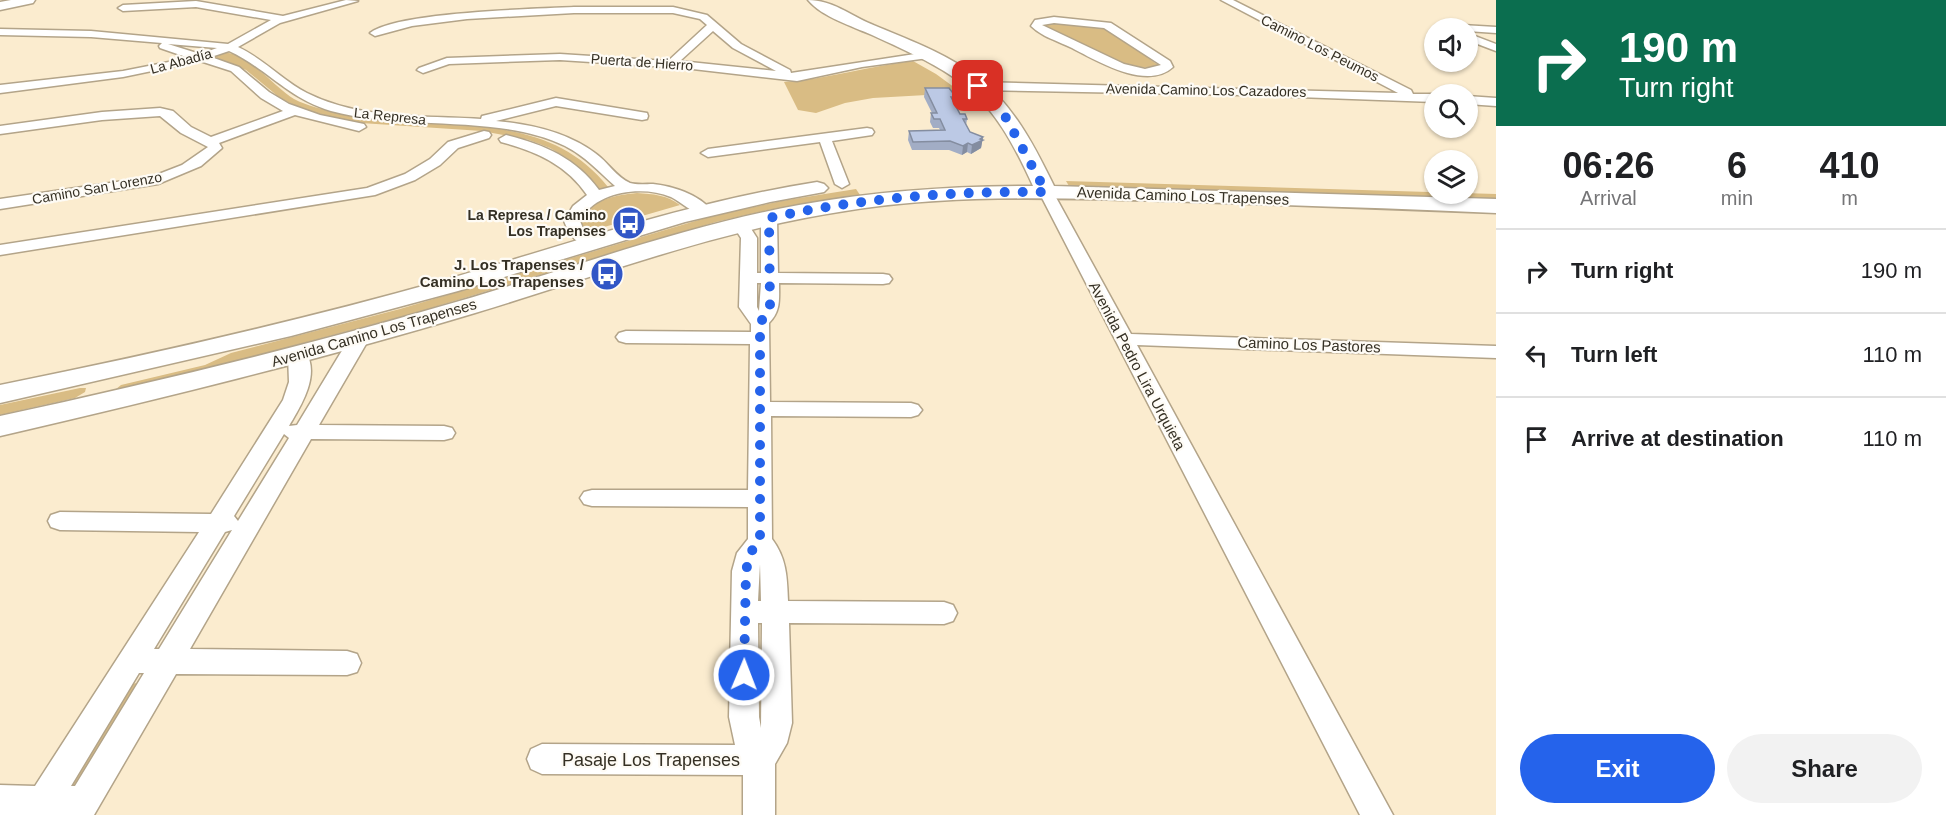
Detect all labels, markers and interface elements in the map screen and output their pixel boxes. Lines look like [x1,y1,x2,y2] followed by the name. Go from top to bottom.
[1258,11,1382,85] street label: Camino Los Peumos
[1424,18,1478,204] map controls
[1424,18,1478,72] button: sound
[1520,24,1598,102] icon: right
[1619,24,1738,71] text: 190 m
[148,45,214,77] street label: La Abadía
[590,50,694,74] street label: Puerta de Hierro
[952,60,1003,111] pin
[961,69,994,102] icon: arrive
[1619,73,1734,103] text: Turn right
[1106,80,1306,100] street label: Avenida Camino Los Cazadores
[1424,84,1478,138] button: search
[353,104,427,128] street label: La Represa
[1562,145,1654,186] text: 06:26
[1727,145,1747,186] text: 6
[1819,145,1880,186] text: 410
[1424,150,1478,204] button: layers
[31,169,163,207] street label: Camino San Lorenzo
[1077,183,1289,208] street label: Avenida Camino Los Trapenses
[1580,187,1637,209] text: Arrival
[1721,187,1753,209] text: min
[1841,187,1858,209] text: m
[611,205,647,241] bus stop icon: La Represa / Camino Los Trapenses
[468,207,606,239] place label: La Represa / Camino Los Trapenses
[1520,255,1553,288] icon: right
[420,256,585,290] place label: J. Los Trapenses / Camino Los Trapenses
[589,256,625,292] bus stop icon: J. Los Trapenses / Camino Los Trapenses
[1571,258,1673,283] text: Turn right
[1861,258,1922,283] text: 190 m
[1086,279,1189,453] street label: Avenida Pedro Lira Urquieta
[269,295,478,370] street label: Avenida Camino Los Trapenses
[1237,334,1381,355] street label: Camino Los Pastores
[1520,339,1553,372] icon: left
[1571,342,1657,367] text: Turn left
[1862,342,1922,367] text: 110 m
[1520,423,1553,456] icon: arrive
[1571,426,1784,451] text: Arrive at destination
[1862,426,1922,451] text: 110 m
[712,643,776,707] position arrow
[1520,734,1715,803] button: Exit
[1727,734,1922,803] button: Share
[562,750,740,770] street label: Pasaje Los Trapenses

